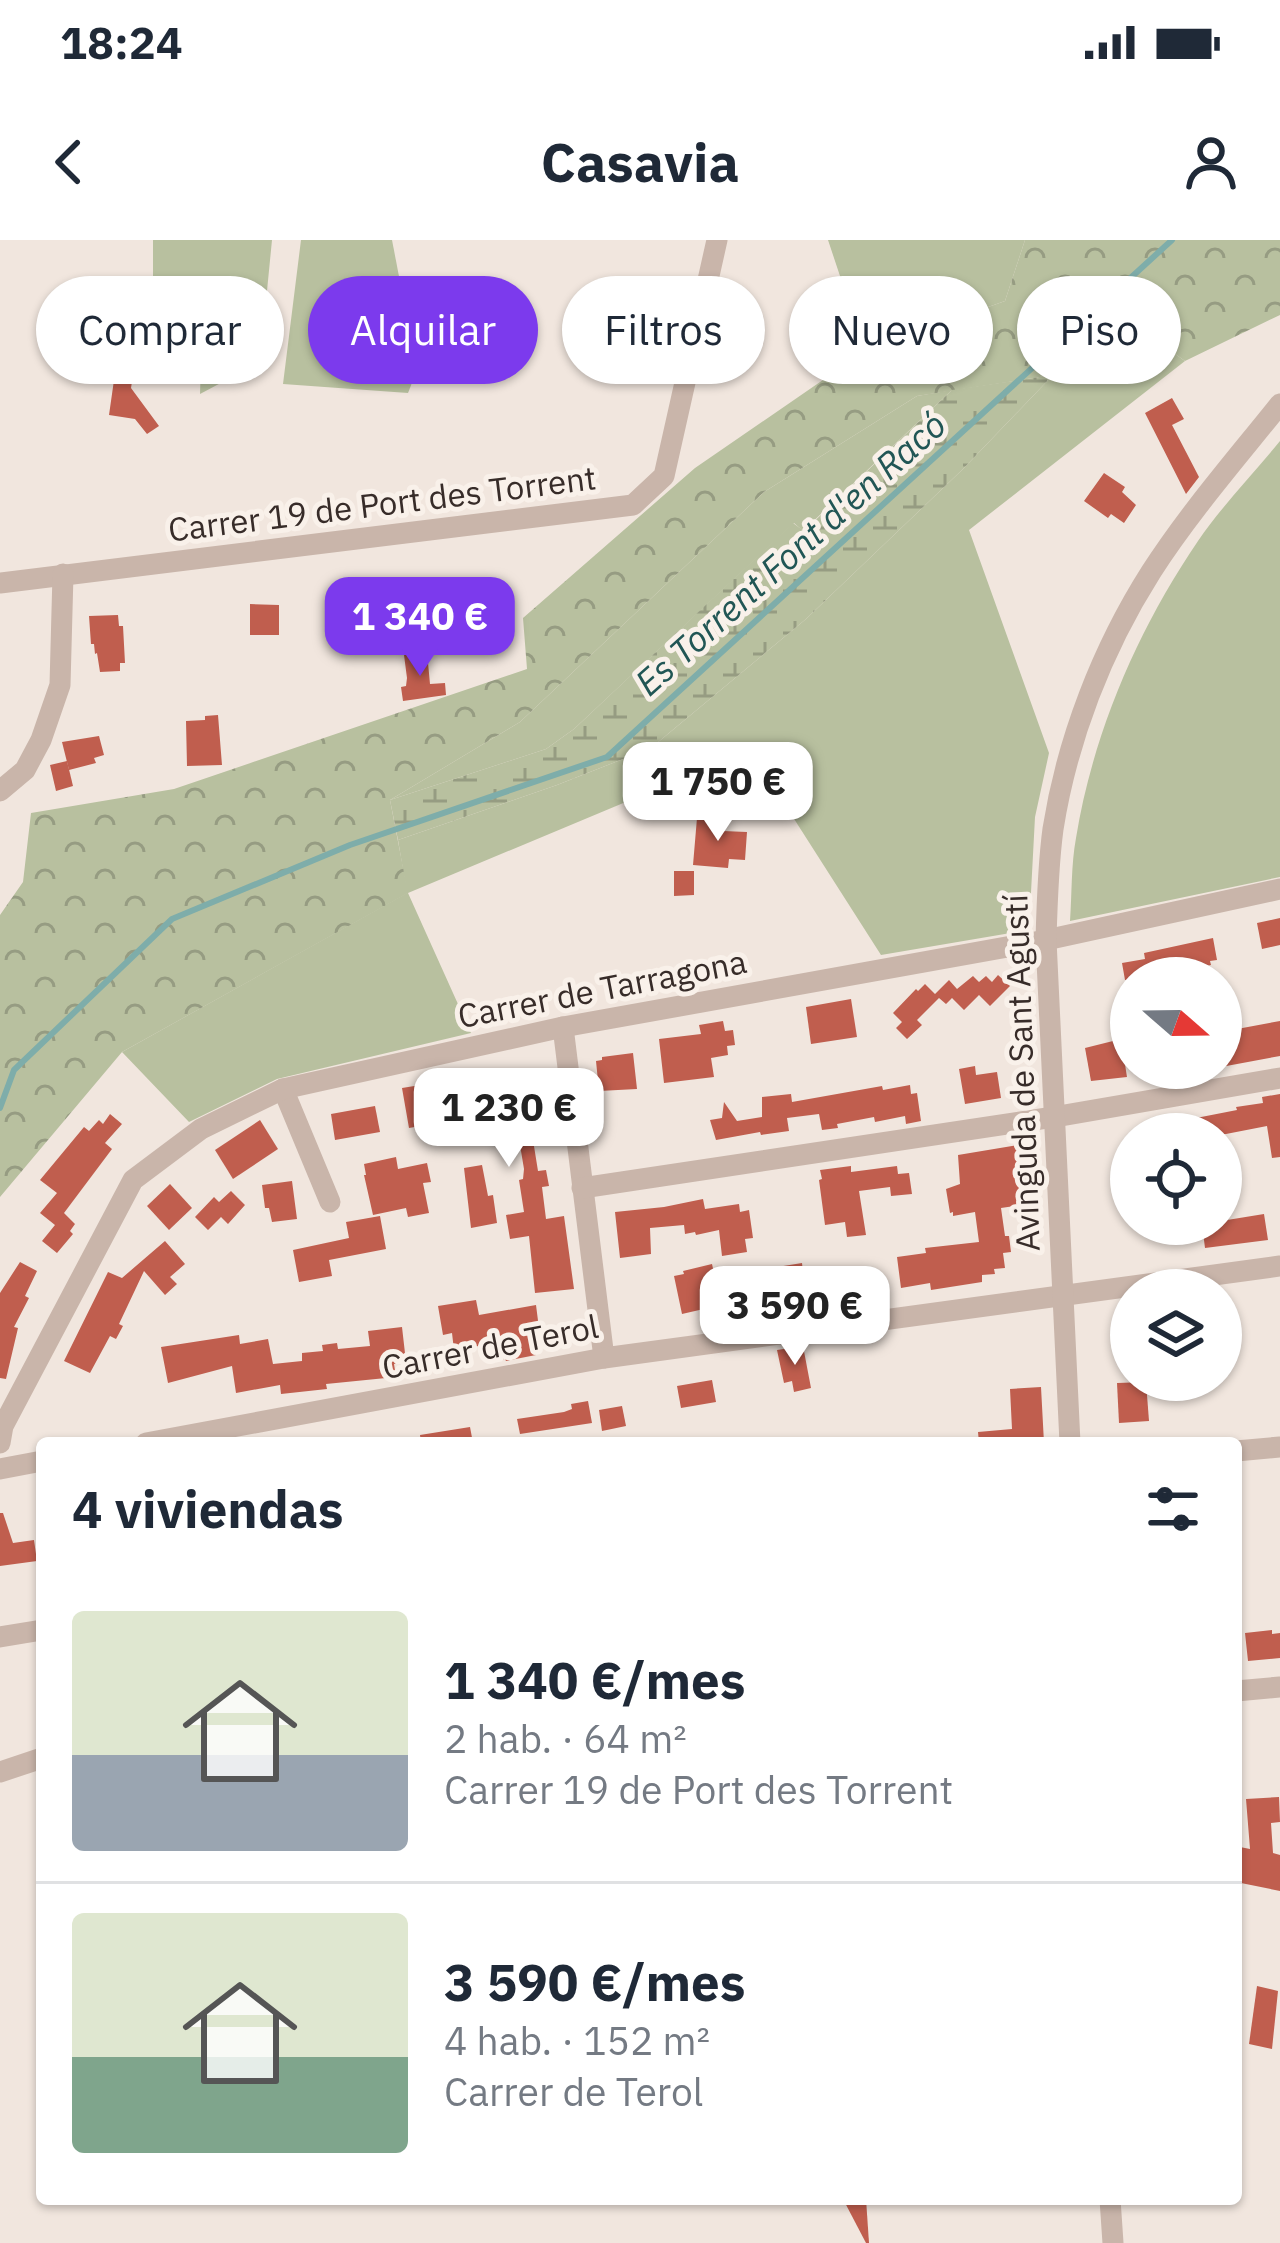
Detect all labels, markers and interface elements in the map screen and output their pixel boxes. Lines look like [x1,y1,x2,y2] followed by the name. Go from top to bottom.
[60,13,183,71] text: 18:24
[541,127,739,197] text: Casavia
[36,129,102,195] icon: back
[1178,129,1244,195] icon: person
[36,276,284,384] chip: Comprar
[308,276,538,384] chip: Alquilar
[562,276,765,384] chip: Filtros
[789,276,993,384] chip: Nuevo
[1017,276,1181,384] chip: Piso
[625,401,955,705] water label: Es Torrent Font d'en Racó
[166,455,598,551] street label: Carrer 19 de Port des Torrent
[309,577,531,679] pin: 1 340 €
[352,590,488,641] text: 1 340 €
[607,742,829,844] pin: 1 750 €
[650,755,786,806] text: 1 750 €
[993,894,1049,1252] street label: Avinguda de Sant Agustí
[454,939,750,1037] street label: Carrer de Tarragona
[1110,957,1242,1089] north arrow
[1110,957,1242,1401] map controls
[398,1068,620,1170] pin: 1 230 €
[441,1081,577,1132] text: 1 230 €
[1110,1113,1242,1245] button: locate
[684,1266,906,1368] pin: 3 590 €
[1110,1269,1242,1401] button: layers
[727,1279,863,1330] text: 3 590 €
[378,1304,602,1388] street label: Carrer de Terol
[72,1476,343,1542] text: 4 viviendas
[1140,1476,1206,1542] icon: filters
[444,1647,745,1713] text: 1 340 €/mes
[168,1659,312,1803] icon: home
[444,1713,687,1764] text: 2 hab. · 64 m²
[444,1764,953,1815] text: Carrer 19 de Port des Torrent
[444,1949,745,2015] text: 3 590 €/mes
[168,1961,312,2105] icon: home
[444,2015,710,2066] text: 4 hab. · 152 m²
[444,2066,703,2117] text: Carrer de Terol

